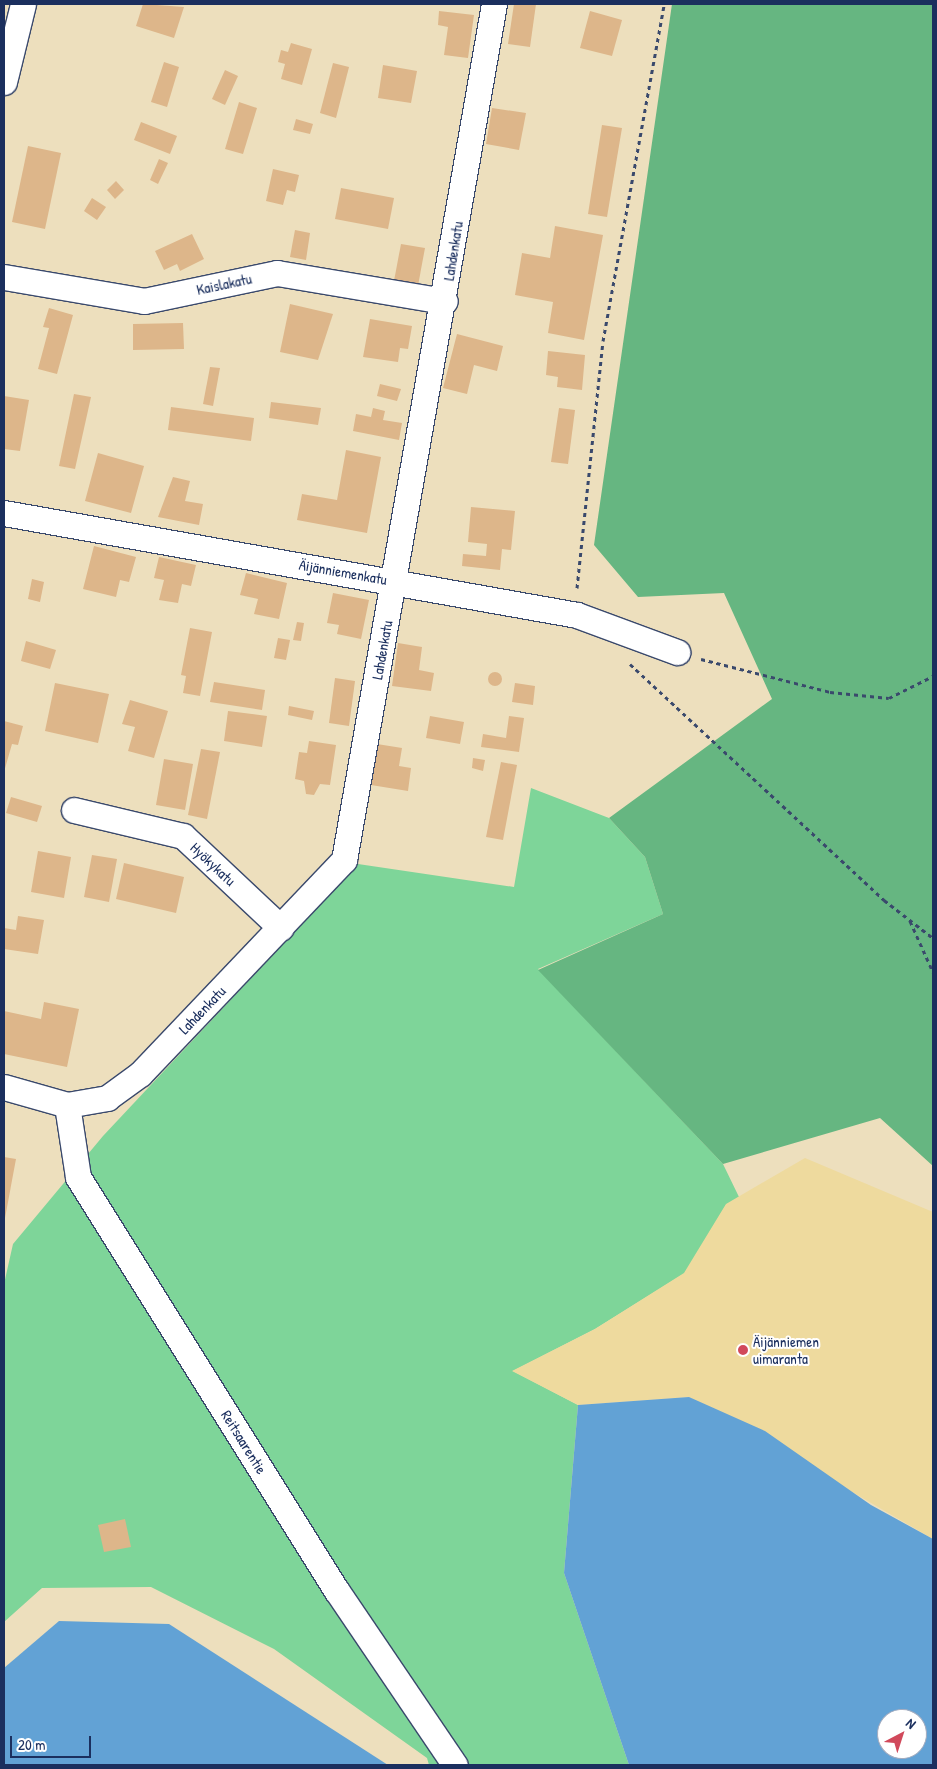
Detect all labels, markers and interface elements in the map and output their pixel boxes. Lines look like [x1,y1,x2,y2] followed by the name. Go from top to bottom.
[439,220,467,282] street label: Lahdenkatu
[195,269,253,299] street label: Kaislakatu
[298,555,388,589] street label: Äijänniemenkatu
[368,619,396,681] street label: Lahdenkatu
[187,839,239,889] street label: Hyökykatu
[175,982,229,1038] street label: Lahdenkatu
[753,1332,819,1367] place label: Äijänniemen uimaranta
[737,1344,749,1356] marker: Äijänniemen uimaranta
[217,1407,271,1477] street label: Reitsaarentie
[877,1709,927,1759] north arrow
[902,1713,920,1733] text: N
[12,1726,94,1758] scale bar
[18,1734,45,1755] text: 20 m

